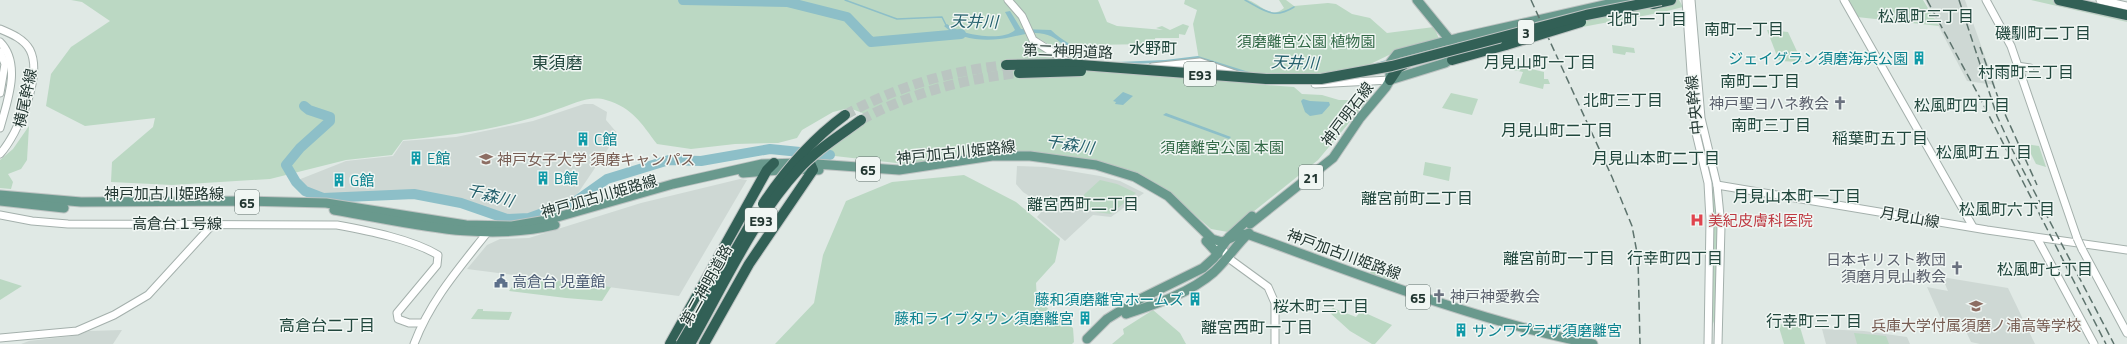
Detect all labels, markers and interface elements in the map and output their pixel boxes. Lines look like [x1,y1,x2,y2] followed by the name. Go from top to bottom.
[1878,4,1974,28] district label: 松風町三丁目
[1607,7,1687,31] district label: 北町一丁目
[950,9,1000,33] water label: 天井川
[1704,17,1784,41] district label: 南町一丁目
[1518,20,1534,44] road number: 3
[1995,21,2091,45] district label: 磯馴町二丁目
[1237,30,1375,53] park label: 須磨離宮公園 植物園
[1129,36,1177,60] district label: 水野町
[1023,38,1113,64] street label: 第二神明道路
[1728,47,1908,70] place label: ジェイグラン須磨海浜公園
[1271,49,1321,75] water label: 天井川
[532,50,583,76] district label: 東須磨
[1484,50,1596,74] district label: 月見山町一丁目
[1911,50,1927,66] building icon: ジェイグラン須磨海浜公園
[1978,60,2074,84] district label: 村雨町三丁目
[1184,62,1216,86] road number: E93
[8,66,42,130] street label: 横尾幹線
[1720,69,1800,93] district label: 南町二丁目
[1679,74,1709,136] street label: 中央幹線
[1315,77,1379,151] street label: 神戸明石線
[1583,88,1663,112] district label: 北町三丁目
[1709,92,1829,115] place label: 神戸聖ヨハネ教会
[1914,93,2010,117] district label: 松風町四丁目
[1832,95,1848,111] church icon: 神戸聖ヨハネ教会
[1731,113,1811,137] district label: 南町三丁目
[1501,118,1613,142] district label: 月見山町二丁目
[1832,126,1928,150] district label: 稲葉町五丁目
[594,128,617,151] place label: C館
[1044,128,1098,160] water label: 千森川
[575,131,591,147] building icon: C館
[895,134,1017,170] street label: 神戸加古川姫路線
[1160,136,1284,159] park label: 須磨離宮公園 本園
[1936,140,2032,164] district label: 松風町五丁目
[1592,146,1720,170] district label: 月見山本町二丁目
[427,147,450,170] place label: E館
[497,148,695,171] place label: 神戸女子大学 須磨キャンパス
[408,150,424,166] building icon: E館
[478,151,494,167] school or university icon: 神戸女子大学 須磨キャンパス
[856,157,880,181] road number: 65
[1299,165,1323,189] road number: 21
[554,167,578,190] place label: B館
[538,168,660,224] street label: 神戸加古川姫路線
[350,169,374,192] place label: G館
[535,170,551,186] building icon: B館
[331,172,347,188] building icon: G館
[464,177,518,213] water label: 千森川
[104,182,224,205] street label: 神戸加古川姫路線
[1733,184,1861,208] district label: 月見山本町一丁目
[1361,186,1473,210] district label: 離宮前町二丁目
[235,190,259,214] road number: 65
[1027,192,1139,216] district label: 離宮西町二丁目
[1959,197,2055,221] district label: 松風町六丁目
[1878,200,1942,234] street label: 月見山線
[745,208,777,232] road number: E93
[1708,209,1813,232] place label: 美紀皮膚科医院
[132,212,222,235] street label: 高倉台１号線
[1689,212,1705,228] hospital icon: 美紀皮膚科医院
[1284,223,1404,285] street label: 神戸加古川姫路線
[674,240,738,330] street label: 第二神明道路
[1503,246,1615,270] district label: 離宮前町一丁目
[1627,246,1723,270] district label: 行幸町四丁目
[1826,248,1946,288] place label: 日本キリスト教団 須磨月見山教会
[1997,257,2093,281] district label: 松風町七丁目
[1949,260,1965,276] church icon: 日本キリスト教団 須磨月見山教会
[512,270,605,293] place label: 高倉台 児童館
[493,273,509,289] public building icon: 高倉台 児童館
[1406,285,1430,309] road number: 65
[1450,285,1540,308] place label: 神戸神愛教会
[1034,288,1184,311] place label: 藤和須磨離宮ホームズ
[1431,288,1447,304] church icon: 神戸神愛教会
[1187,291,1203,307] building icon: 藤和須磨離宮ホームズ
[1273,294,1369,318] district label: 桜木町三丁目
[1968,298,1984,314] school or university icon: 兵庫大学付属須磨ノ浦高等学校
[894,307,1074,330] place label: 藤和ライブタウン須磨離宮
[1766,309,1862,333] district label: 行幸町三丁目
[1077,310,1093,326] building icon: 藤和ライブタウン須磨離宮
[279,313,375,337] district label: 高倉台二丁目
[1871,314,2081,337] place label: 兵庫大学付属須磨ノ浦高等学校
[1201,315,1313,339] district label: 離宮西町一丁目
[1472,319,1622,342] place label: サンワプラザ須磨離宮
[1453,322,1469,338] building icon: サンワプラザ須磨離宮

